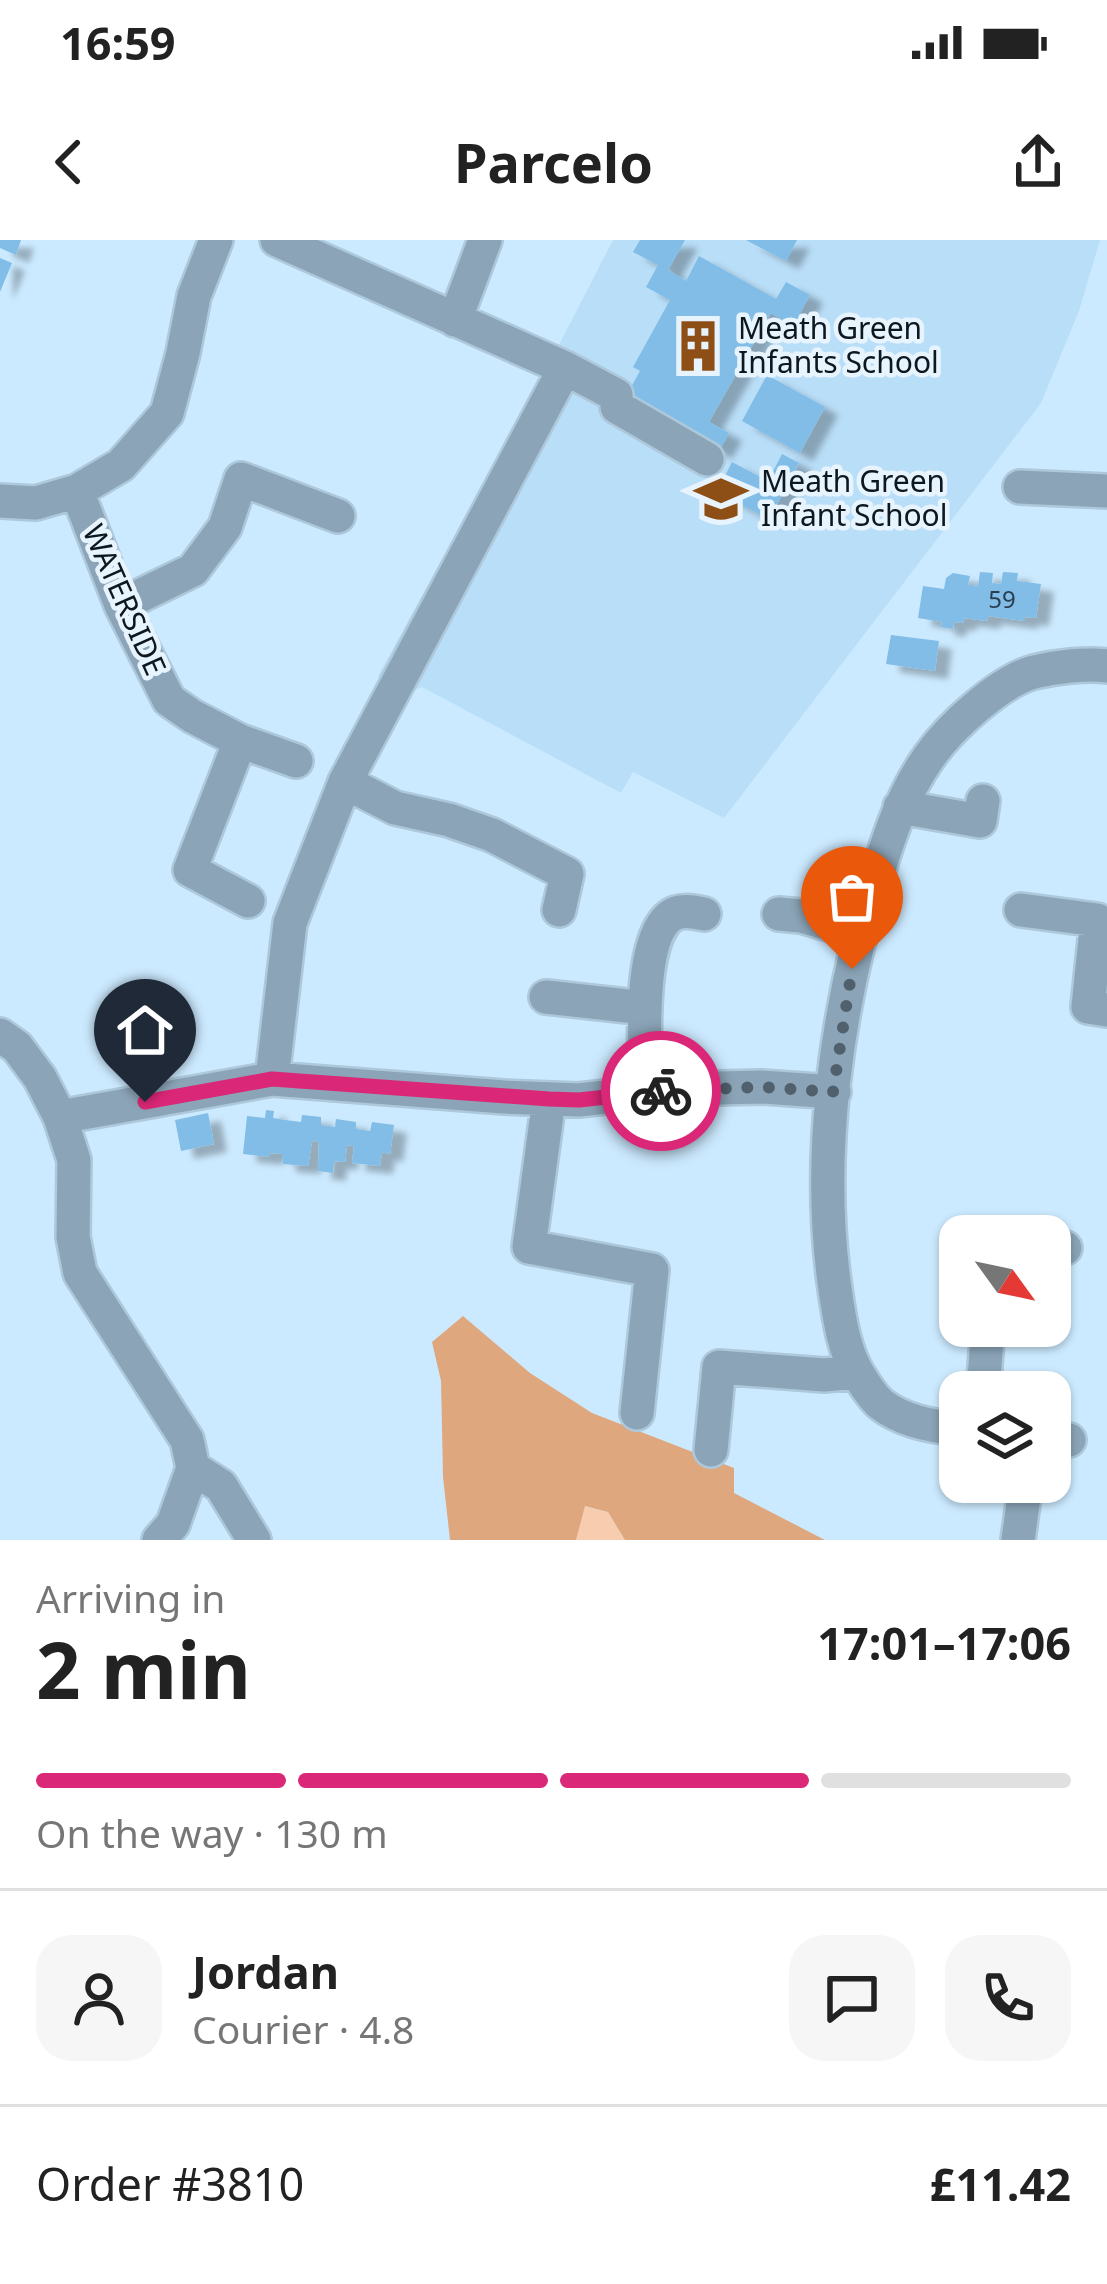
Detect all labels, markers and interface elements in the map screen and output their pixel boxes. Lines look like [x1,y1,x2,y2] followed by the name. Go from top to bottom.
[60,12,176,73] text: 16:59
[454,125,653,199] text: Parcelo
[36,129,102,195] icon: back
[1005,129,1071,195] icon: share
[738,307,939,382] place label: Meath Green Infants School
[669,317,727,375] building icon: Meath Green Infants School
[761,460,947,535] place label: Meath Green Infant School
[692,470,750,528] school or university icon: Meath Green Infant School
[74,518,177,681] street label: WATERSIDE
[988,582,1016,615] house number: 59
[801,846,903,969] pin
[819,864,885,930] icon: bag
[94,979,196,1102] pin
[112,997,178,1063] icon: home
[601,1031,721,1151] courier
[628,1058,694,1124] icon: bike
[939,1215,1071,1347] north arrow
[939,1215,1071,1503] map controls
[939,1371,1071,1503] button: layers
[36,1571,225,1624] text: Arriving in
[817,1612,1071,1673] text: 17:01–17:06
[36,1616,251,1722] text: 2 min
[36,1806,388,1859] text: On the way · 130 m
[36,1935,162,2061] button: person
[789,1935,915,2061] button: chat
[945,1935,1071,2061] button: phone
[192,1941,339,2002] text: Jordan
[192,2002,414,2055] text: Courier · 4.8
[36,2153,304,2214] text: Order #3810
[930,2153,1071,2214] text: £11.42

